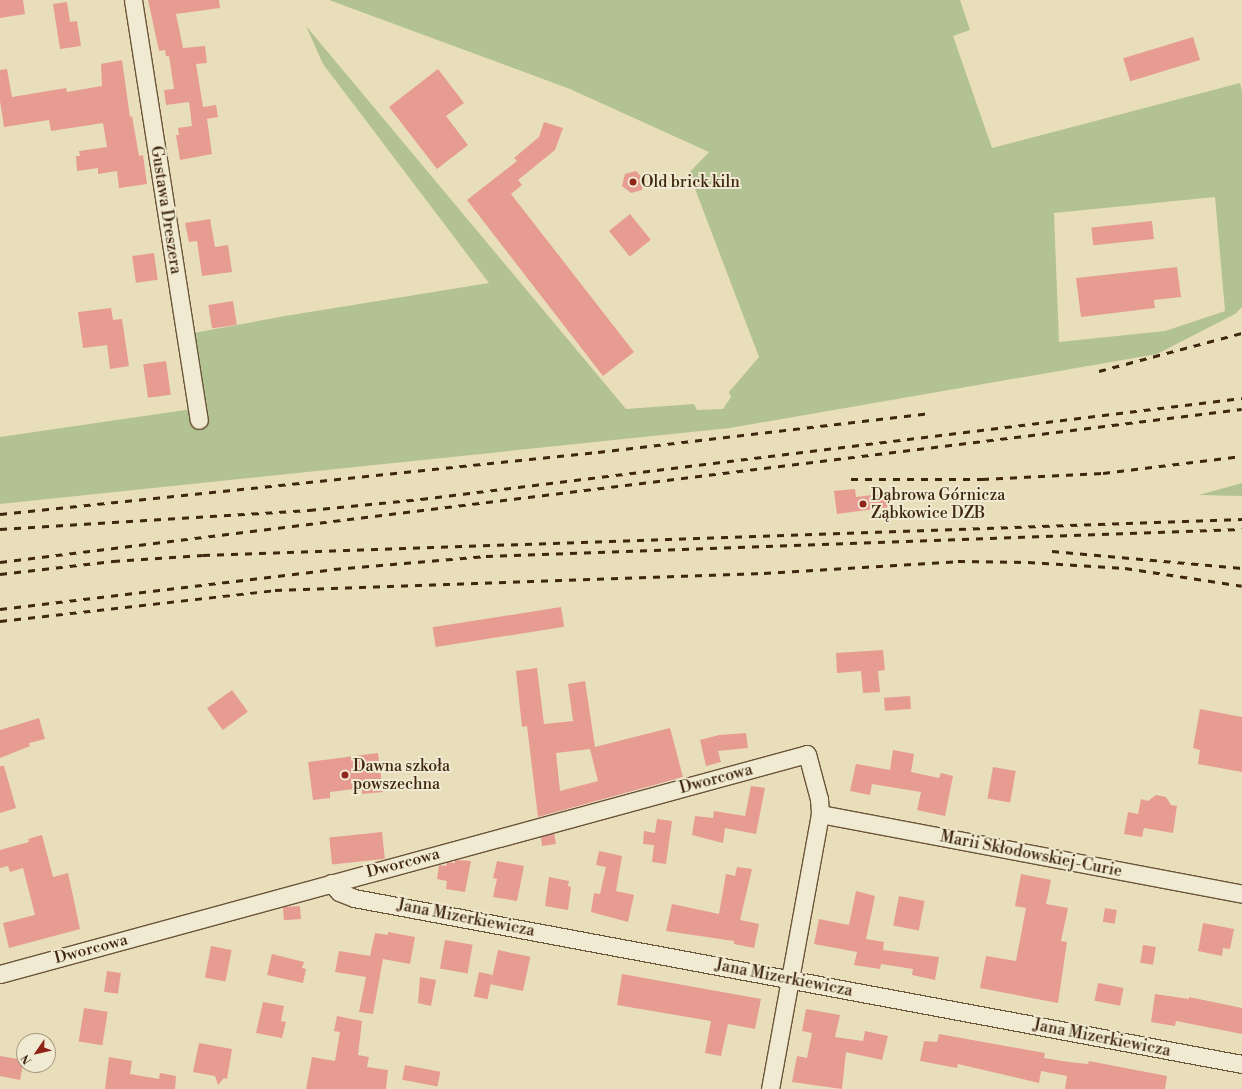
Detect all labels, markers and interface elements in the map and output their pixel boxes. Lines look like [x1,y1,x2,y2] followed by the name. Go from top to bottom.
[146,145,186,275] street label: Gustawa Dreszera
[641,172,740,192] place label: Old brick kiln
[628,177,638,187] marker: Old brick kiln
[871,485,1005,523] place label: Dąbrowa Górnicza Ząbkowice DZB
[858,499,868,509] marker: Dąbrowa Górnicza Ząbkowice DZB
[353,756,450,794] place label: Dawna szkoła powszechna
[677,760,755,798] street label: Dworcowa
[340,770,350,780] marker: Dawna szkoła powszechna
[938,827,1124,881] street label: Marii Skłodowskiej-Curie
[364,844,442,882] street label: Dworcowa
[396,895,536,941] street label: Jana Mizerkiewicza
[52,930,130,968] street label: Dworcowa
[714,955,854,1001] street label: Jana Mizerkiewicza
[1032,1015,1172,1061] street label: Jana Mizerkiewicza
[16,1033,56,1073] north arrow
[19,1052,35,1067] text: N

